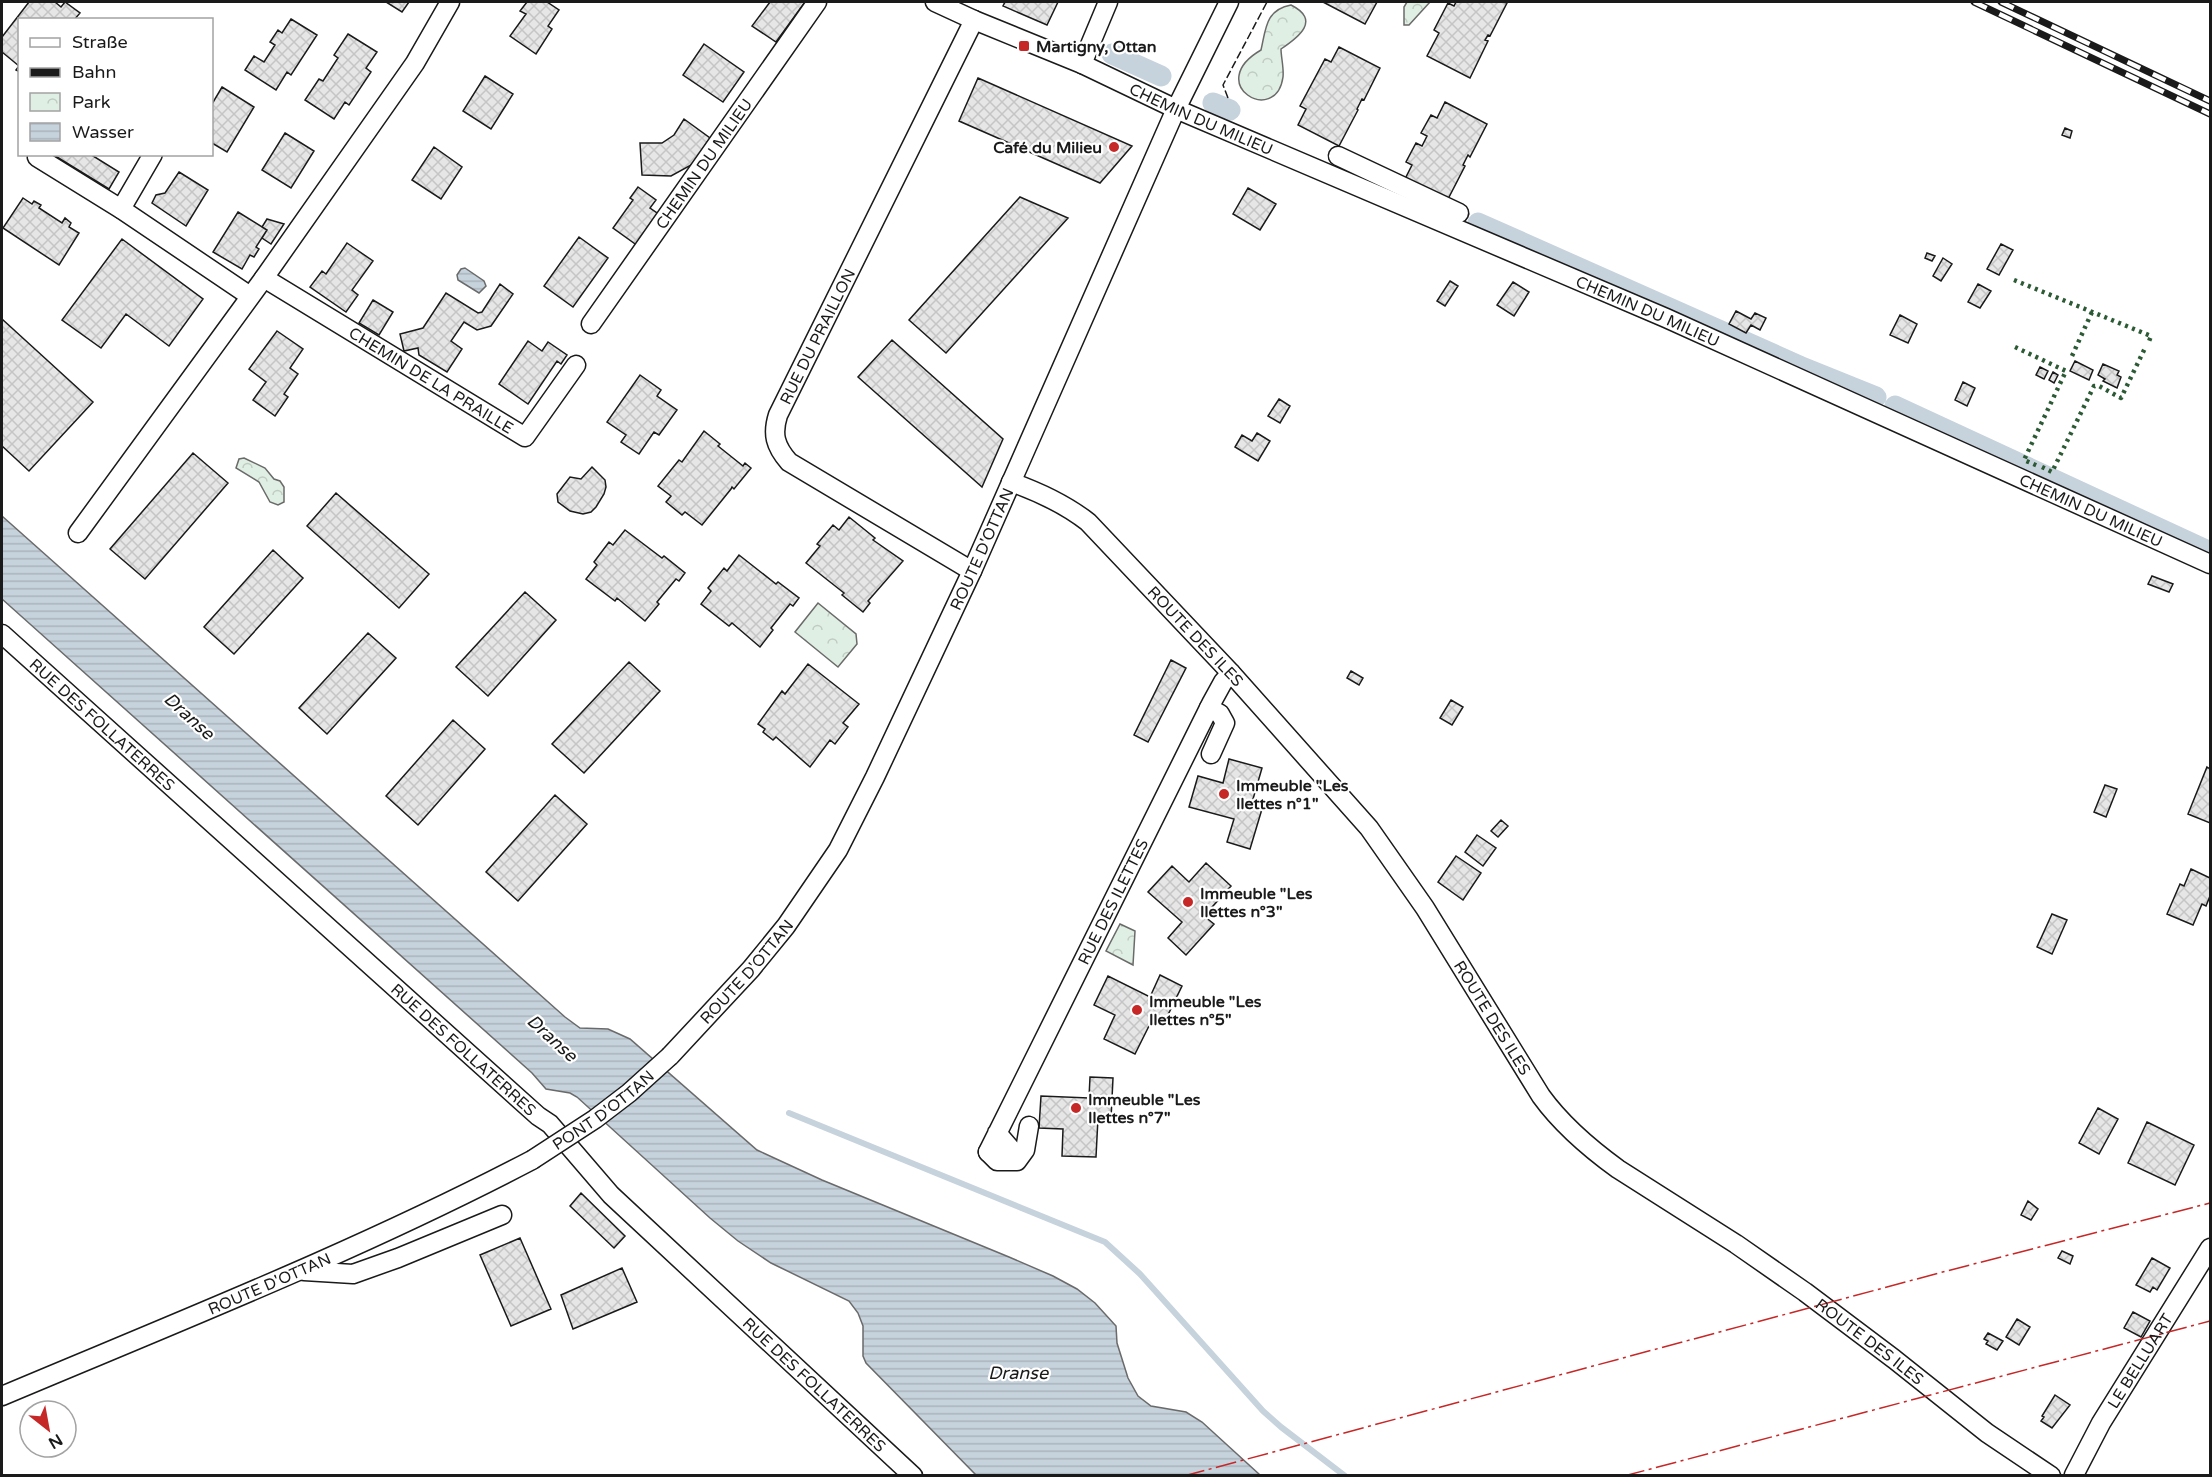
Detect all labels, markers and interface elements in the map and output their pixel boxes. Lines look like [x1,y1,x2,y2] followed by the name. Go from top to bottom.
[18,18,213,156] legend
[72,31,128,53] text: Straße
[1036,37,1157,57] place label: Martigny, Ottan
[1017,39,1031,53] marker: Martigny, Ottan
[72,61,117,83] text: Bahn
[1126,79,1276,160] street label: CHEMIN DU MILIEU
[72,91,111,113] text: Park
[652,95,757,233] street label: CHEMIN DU MILIEU
[72,121,134,143] text: Wasser
[993,138,1102,158] place label: Café du Milieu
[1107,140,1121,154] marker: Café du Milieu
[776,265,860,408] street label: RUE DU PRAILLON
[1572,272,1723,352] street label: CHEMIN DU MILIEU
[345,323,517,439] street label: CHEMIN DE LA PRAILLE
[2016,470,2165,552] street label: CHEMIN DU MILIEU
[946,485,1018,614] street label: ROUTE D'OTTAN
[1143,582,1247,691] street label: ROUTE DES ILES
[25,655,179,796] street label: RUE DES FOLLATERRES
[159,688,219,745] water label: Dranse
[1236,776,1349,814] place label: Immeuble "Les Ilettes n°1"
[1217,787,1231,801] marker: Immeuble "Les Ilettes n°1"
[1074,836,1153,968] street label: RUE DES ILETTES
[1200,884,1313,922] place label: Immeuble "Les Ilettes n°3"
[1181,895,1195,909] marker: Immeuble "Les Ilettes n°3"
[696,916,798,1028] street label: ROUTE D'OTTAN
[1449,957,1535,1079] street label: ROUTE DES ILES
[386,979,540,1121] street label: RUE DES FOLLATERRES
[1149,992,1262,1030] place label: Immeuble "Les Ilettes n°5"
[1130,1003,1144,1017] marker: Immeuble "Les Ilettes n°5"
[522,1010,582,1067] water label: Dranse
[549,1066,659,1155] street label: PONT D'OTTAN
[1088,1090,1201,1128] place label: Immeuble "Les Ilettes n°7"
[1069,1101,1083,1115] marker: Immeuble "Les Ilettes n°7"
[205,1249,334,1320] street label: ROUTE D'OTTAN
[1811,1294,1927,1390] street label: ROUTE DES ILES
[2104,1310,2178,1412] street label: LE BELLUART
[738,1314,890,1457] street label: RUE DES FOLLATERRES
[988,1362,1049,1384] water label: Dranse
[18,1399,78,1459] north arrow
[45,1429,66,1453] text: N

